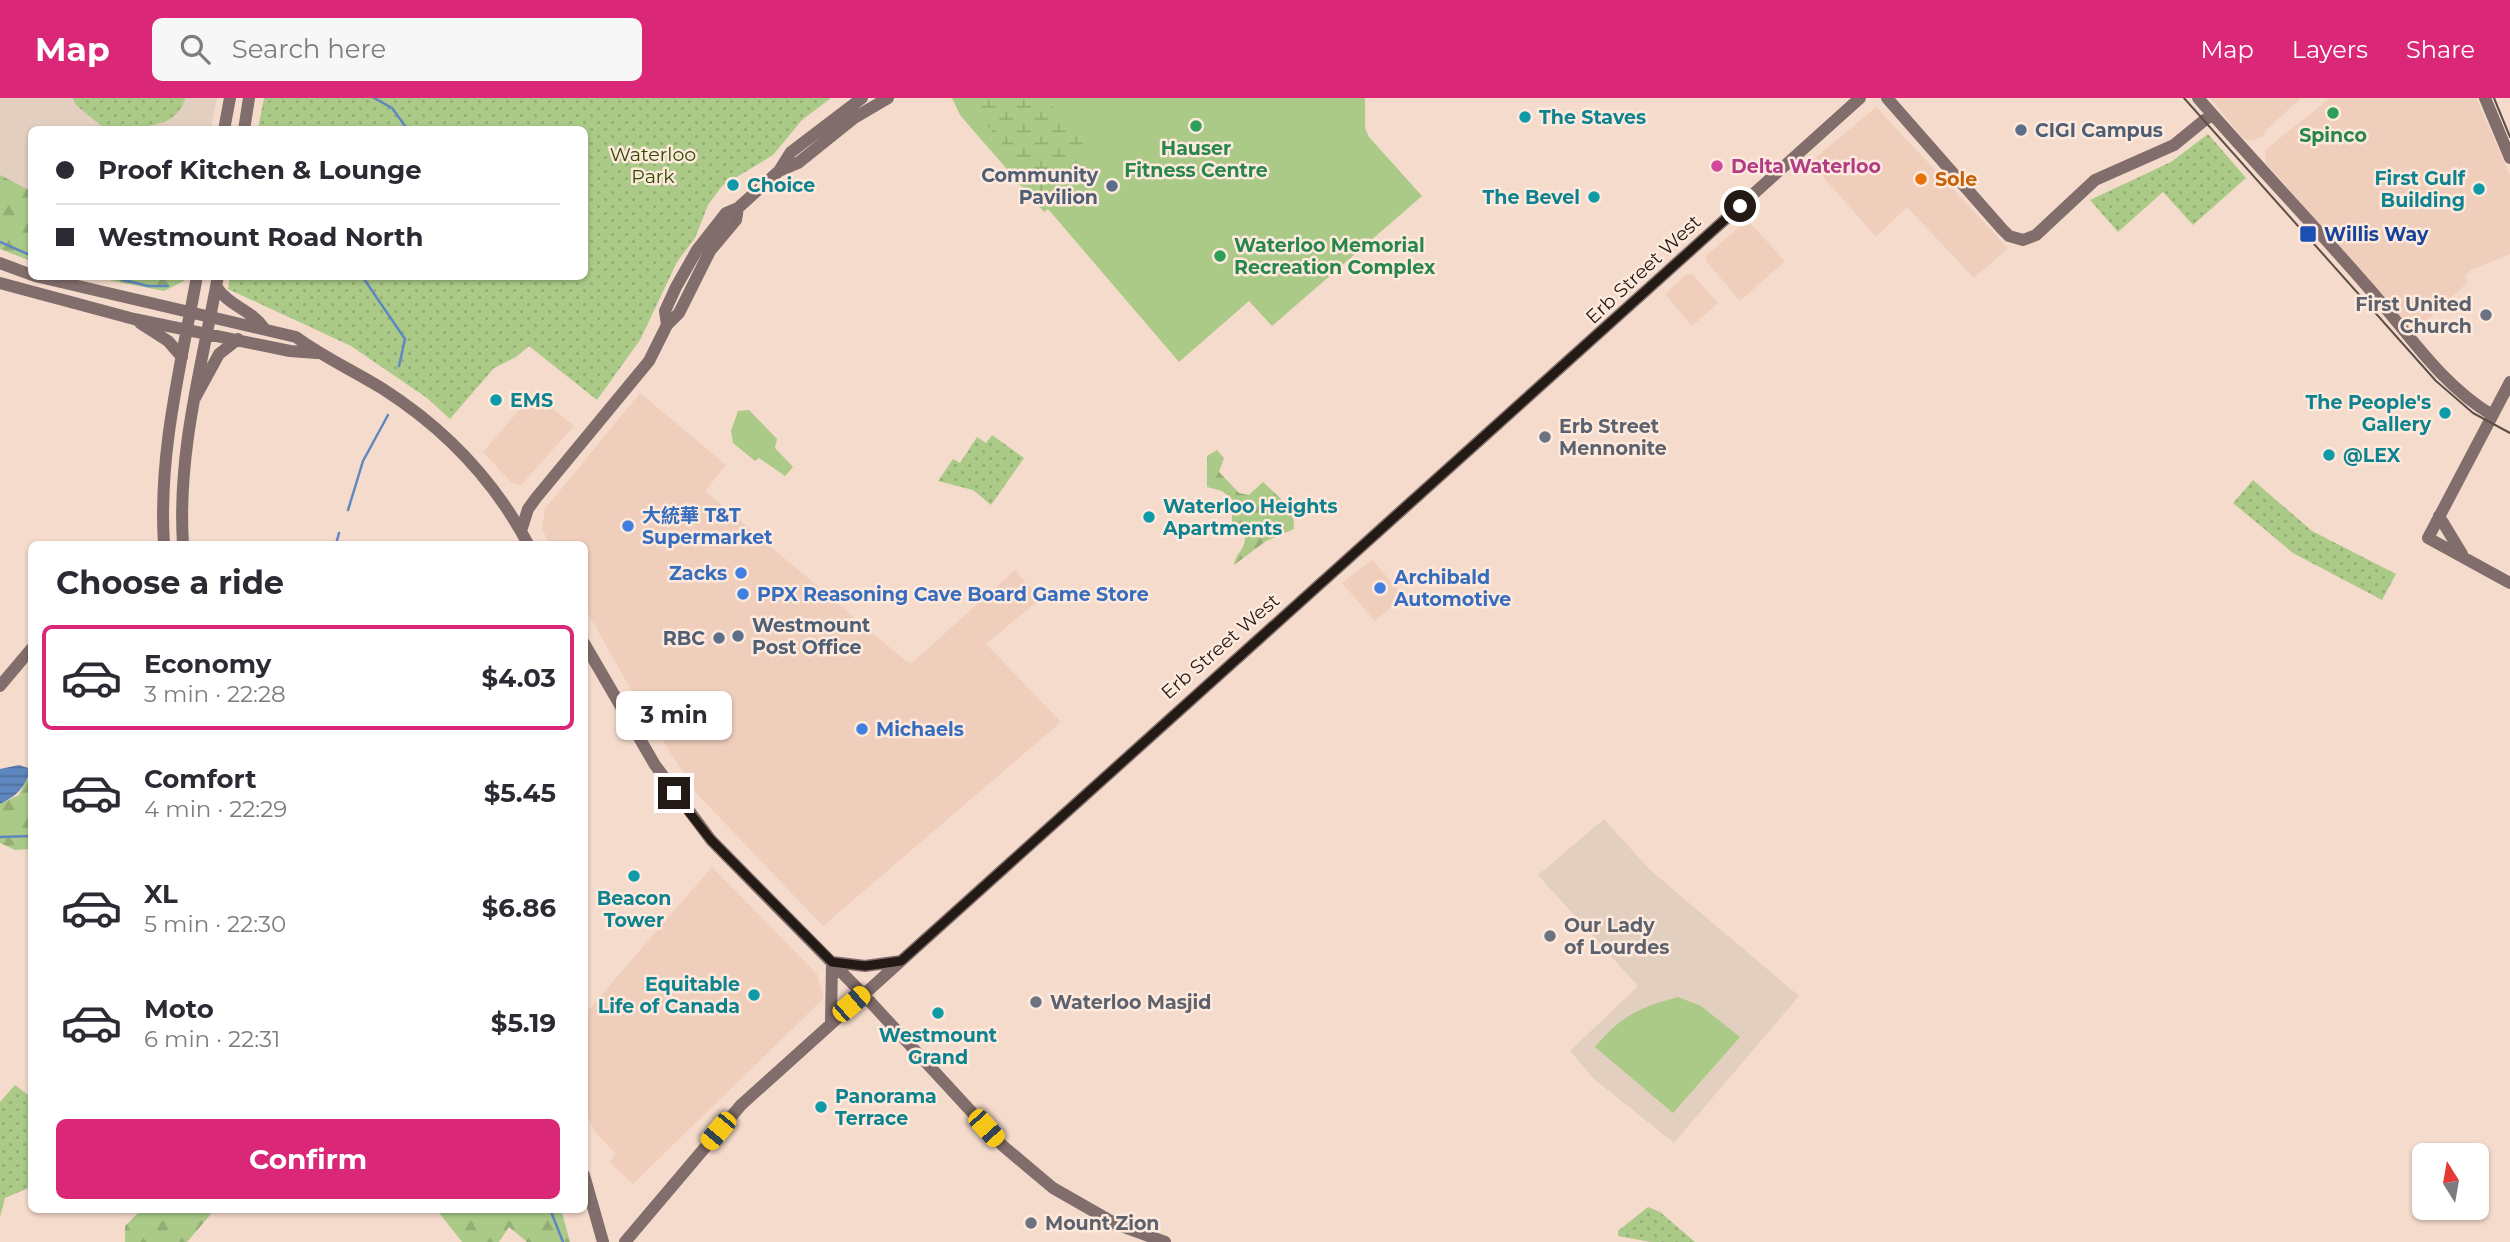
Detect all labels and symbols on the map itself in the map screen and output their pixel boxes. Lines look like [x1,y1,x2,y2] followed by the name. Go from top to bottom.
[2325,105,2341,121] marker: Spinco
[1539,106,1646,129] place label: The Staves
[1517,109,1533,125] marker: The Staves
[1188,118,1204,134] marker: Hauser Fitness Centre
[2035,119,2163,142] place label: CIGI Campus
[2013,122,2029,138] marker: CIGI Campus
[2299,124,2367,147] place label: Spinco
[1124,137,1268,182] place label: Hauser Fitness Centre
[610,143,696,188] park label: Waterloo Park
[1731,155,1881,178] place label: Delta Waterloo
[1709,158,1725,174] marker: Delta Waterloo
[981,164,1099,209] place label: Community Pavilion
[2374,167,2466,212] place label: First Gulf Building
[1935,168,1977,191] place label: Sole
[1913,171,1929,187] marker: Sole
[747,174,815,197] place label: Choice
[725,177,741,193] marker: Choice
[1104,178,1120,194] marker: Community Pavilion
[2471,181,2487,197] marker: First Gulf Building
[1483,186,1580,209] place label: The Bevel
[1586,189,1602,205] marker: The Bevel
[1724,190,1756,222] route start
[1581,210,1706,329] street label: Erb Street West
[2324,223,2429,246] place label: Willis Way
[2298,224,2318,244] marker: Willis Way
[1234,234,1436,279] place label: Waterloo Memorial Recreation Complex
[1212,248,1228,264] marker: Waterloo Memorial Recreation Complex
[2355,293,2472,338] place label: First United Church
[2478,307,2494,323] marker: First United Church
[510,389,553,412] place label: EMS
[2306,391,2432,436] place label: The People's Gallery
[488,392,504,408] marker: EMS
[2437,405,2453,421] marker: The People's Gallery
[1559,415,1667,460] place label: Erb Street Mennonite
[1537,429,1553,445] marker: Erb Street Mennonite
[2343,444,2401,467] place label: @LEX
[2321,447,2337,463] marker: @LEX
[1162,495,1338,540] place label: Waterloo Heights Apartments
[642,504,772,549] place label: 大統華 T&T Supermarket
[1141,509,1157,525] marker: Waterloo Heights Apartments
[620,518,636,534] marker: 大統華 T&T Supermarket
[669,562,727,585] place label: Zacks
[733,565,749,581] marker: Zacks
[1393,566,1511,611] place label: Archibald Automotive
[1372,580,1388,596] marker: Archibald Automotive
[757,583,1149,606] place label: PPX Reasoning Cave Board Game Store
[735,586,751,602] marker: PPX Reasoning Cave Board Game Store
[1157,589,1284,704] street label: Erb Street West
[752,614,870,659] place label: Westmount Post Office
[663,627,705,650] place label: RBC
[730,628,746,644] marker: Westmount Post Office
[711,630,727,646] marker: RBC
[616,692,732,740] callout: 3 min
[876,718,964,741] place label: Michaels
[854,721,870,737] marker: Michaels
[658,777,690,809] route end
[626,868,642,884] marker: Beacon Tower
[597,887,671,932] place label: Beacon Tower
[1564,914,1669,959] place label: Our Lady of Lourdes
[1542,928,1558,944] marker: Our Lady of Lourdes
[598,973,740,1018] place label: Equitable Life of Canada
[829,982,874,1026] car
[746,987,762,1003] marker: Equitable Life of Canada
[1050,991,1211,1014] place label: Waterloo Masjid
[1028,994,1044,1010] marker: Waterloo Masjid
[930,1005,946,1021] marker: Westmount Grand
[879,1024,997,1069] place label: Westmount Grand
[835,1085,937,1130] place label: Panorama Terrace
[813,1099,829,1115] marker: Panorama Terrace
[965,1105,1008,1151] car
[697,1108,740,1154] car
[2412,1143,2488,1220] north arrow
[1045,1212,1159,1235] place label: Mount Zion
[1023,1215,1039,1231] marker: Mount Zion

